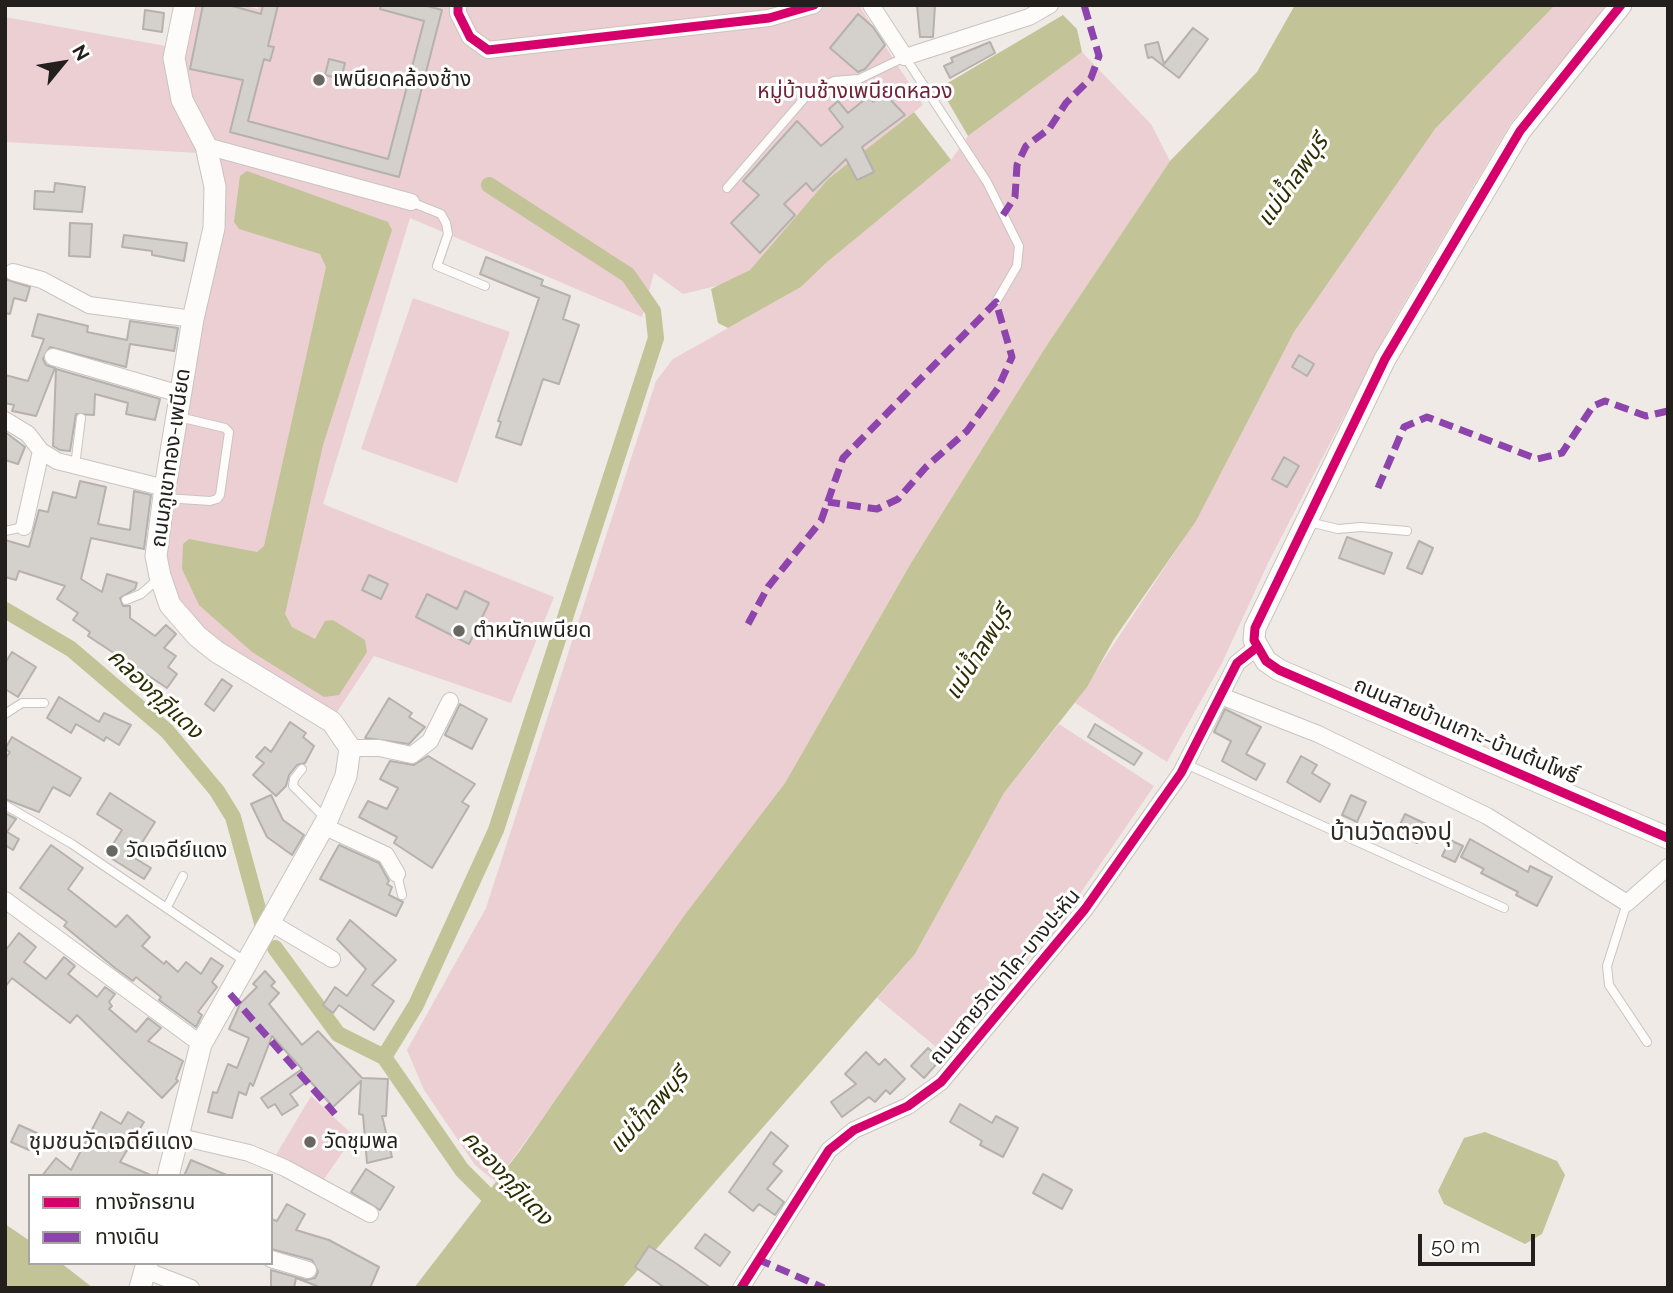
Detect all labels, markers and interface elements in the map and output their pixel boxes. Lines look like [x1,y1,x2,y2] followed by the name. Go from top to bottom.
[28,28,98,98] north arrow
[68,41,94,64] text: N
[333,67,471,93] place label: เพนียดคล้องช้าง
[311,72,327,88] marker: เพนียดคล้องช้าง
[757,79,953,105] park label: หมู่บ้านช้างเพนียดหลวง
[1252,130,1334,232] water label: แม่น้ำลพบุรี
[146,367,196,549] street label: ถนนภูเขาทอง-เพนียด
[940,601,1018,705] water label: แม่น้ำลพบุรี
[473,618,591,644] place label: ตำหนักเพนียด
[451,623,467,639] marker: ตำหนักเพนียด
[102,643,208,745] water label: คลองกุฎีแดง
[1350,672,1582,790] street label: ถนนสายบ้านเกาะ-บ้านต้นโพธิ์
[1330,819,1452,847] district label: บ้านวัดตองปุ
[126,838,227,864] place label: วัดเจดีย์แดง
[104,843,120,859] marker: วัดเจดีย์แดง
[924,884,1086,1070] street label: ถนนสายวัดป่าโค-บางปะหัน
[604,1063,694,1159] water label: แม่น้ำลพบุรี
[456,1125,558,1231] water label: คลองกุฎีแดง
[29,1128,193,1156] district label: ชุมชนวัดเจดีย์แดง
[324,1129,398,1155] place label: วัดชุมพล
[302,1134,318,1150] marker: วัดชุมพล
[28,1174,273,1265] legend
[95,1189,196,1214] text: ทางจักรยาน
[1421,1220,1538,1264] scale bar
[95,1224,159,1249] text: ทางเดิน
[1431,1233,1480,1258] text: 50 m

